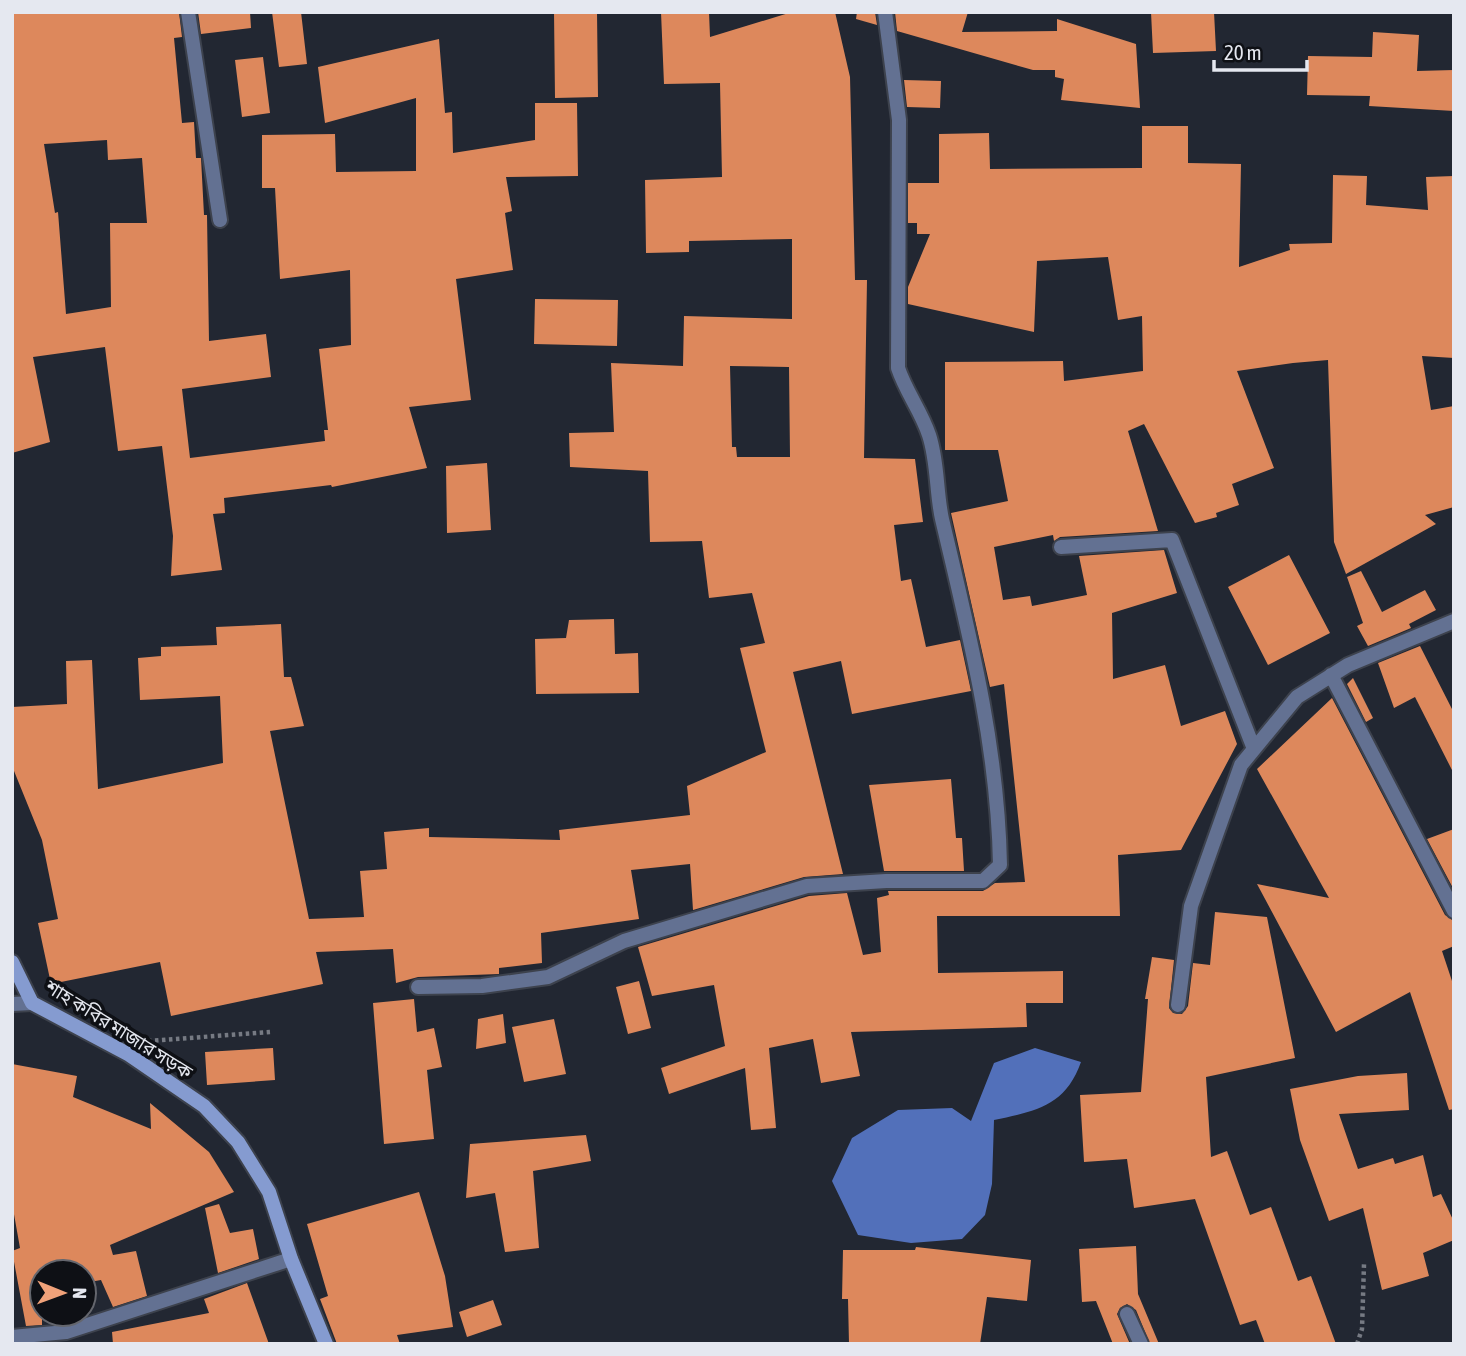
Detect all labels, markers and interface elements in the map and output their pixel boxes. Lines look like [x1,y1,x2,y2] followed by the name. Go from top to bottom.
[1214,28,1307,72] scale bar
[1224,40,1262,64] text: 20 m
[41,974,197,1083] street label: শাহ কবির মাজার সড়ক
[28,1258,98,1328] north arrow
[69,1287,91,1299] text: N

